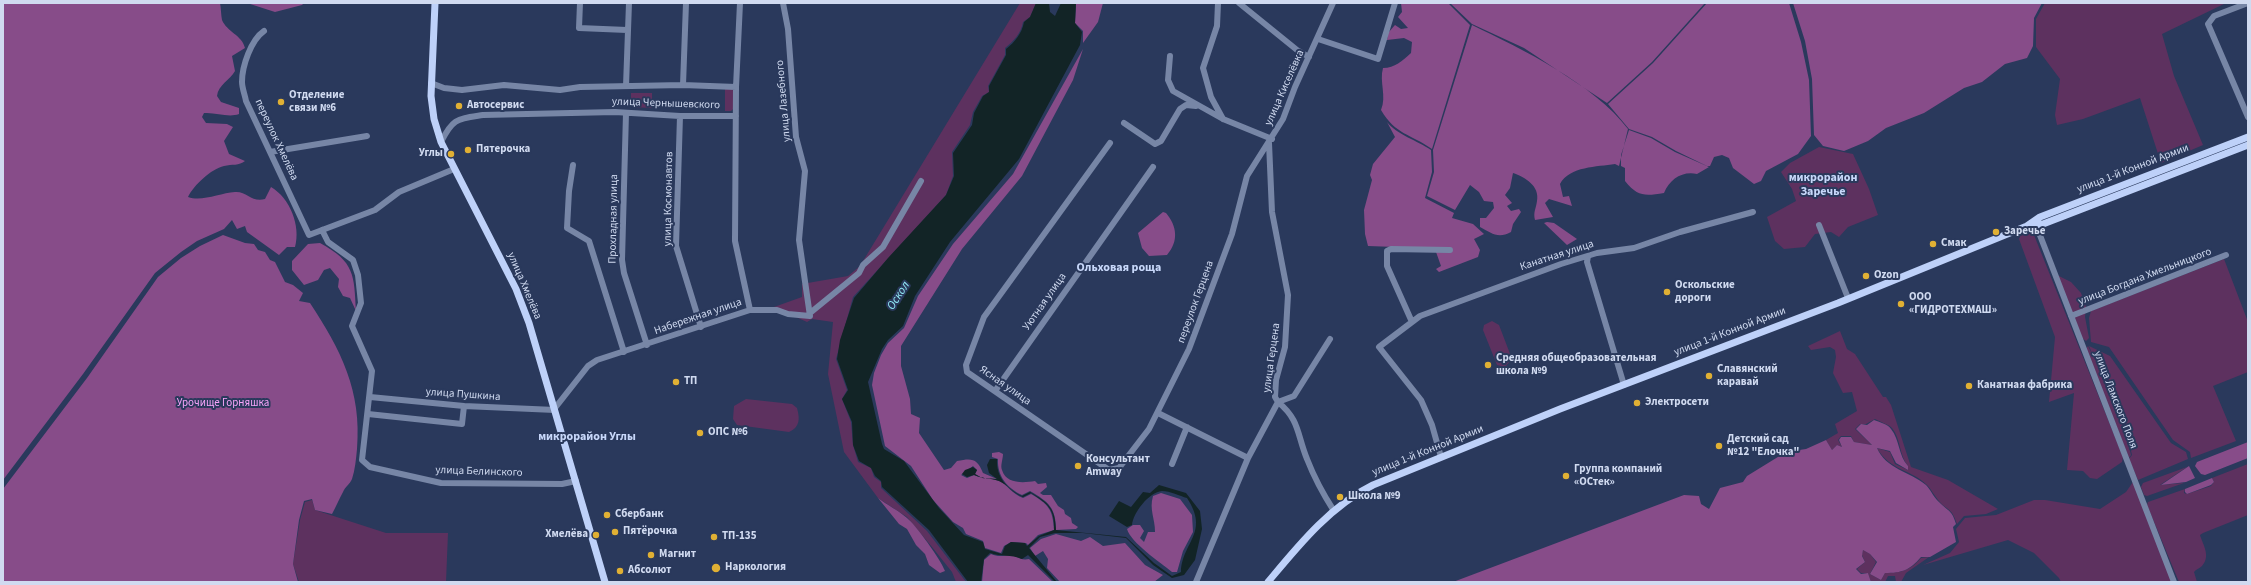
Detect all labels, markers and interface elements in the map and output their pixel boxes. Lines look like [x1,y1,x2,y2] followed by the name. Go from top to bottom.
[1262,48,1308,128] street label: улица Киселёвка
[774,60,794,142] street label: улица Лазебного
[289,89,344,115] place label: Отделение связи №6
[612,96,720,112] street label: улица Чернышевского
[251,97,301,183] street label: переулок Хмелёва
[276,97,286,107] marker: Отделение связи №6
[467,99,524,113] place label: Автосервис
[454,101,464,111] marker: Автосервис
[2075,142,2191,196] street label: улица 1-й Конной Армии
[476,143,530,157] place label: Пятерочка
[463,145,473,155] marker: Пятерочка
[419,147,443,161] place label: Углы
[446,149,456,159] marker: Углы
[662,152,676,246] street label: улица Космонавтов
[1789,171,1857,199] district label: микрорайон Заречье
[607,174,621,264] street label: Прохладная улица
[2004,225,2045,239] place label: Заречье
[1991,227,2001,237] marker: Заречье
[1941,237,1966,251] place label: Смак
[1518,238,1596,274] street label: Канатная улица
[1928,239,1938,249] marker: Смак
[2076,245,2214,309] street label: улица Богдана Хмельницкого
[504,251,544,321] street label: улица Хмелёва
[1175,259,1217,345] street label: переулок Герцена
[1077,261,1161,275] district label: Ольховая роща
[1874,269,1899,283] place label: Ozon
[1020,271,1070,333] street label: Уютная улица
[1861,271,1871,281] marker: Ozon
[885,279,913,313] water label: Оскол
[1675,279,1735,305] place label: Оскольские дороги
[1662,287,1672,297] marker: Оскольские дороги
[1909,291,1997,317] place label: ООО «ГИДРОТЕХМАШ»
[653,296,743,338] street label: Набережная улица
[1896,299,1906,309] marker: ООО «ГИДРОТЕХМАШ»
[1672,305,1788,359] street label: улица 1-й Конной Армии
[1261,322,1283,394] street label: улица Герцена
[2090,349,2140,451] street label: улица Ламского Поля
[1496,352,1657,378] place label: Средняя общеобразовательная школа №9
[1483,360,1493,370] marker: Средняя общеобразовательная школа №9
[977,363,1033,409] street label: Ясная улица
[1717,363,1778,389] place label: Славянский каравай
[1704,371,1714,381] marker: Славянский каравай
[684,375,697,389] place label: ТП
[671,377,681,387] marker: ТП
[1977,379,2072,393] place label: Канатная фабрика
[1964,381,1974,391] marker: Канатная фабрика
[425,386,501,404] street label: улица Пушкина
[1645,396,1709,410] place label: Электросети
[177,397,269,411] park label: Урочище Горняшка
[1632,398,1642,408] marker: Электросети
[1370,423,1486,479] street label: улица 1-й Конной Армии
[708,426,748,440] place label: ОПС №6
[695,428,705,438] marker: ОПС №6
[538,430,636,444] district label: микрорайон Углы
[1727,433,1799,459] place label: Детский сад №12 "Елочка"
[1714,441,1724,451] marker: Детский сад №12 "Елочка"
[1086,453,1150,479] place label: Консультант Amway
[1073,461,1083,471] marker: Консультант Amway
[1574,463,1662,489] place label: Группа компаний «ОСтек»
[435,464,523,480] street label: улица Белинского
[1561,471,1571,481] marker: Группа компаний «ОСтек»
[1348,490,1401,504] place label: Школа №9
[1335,492,1345,502] marker: Школа №9
[615,508,664,522] place label: Сбербанк
[602,510,612,520] marker: Сбербанк
[623,525,677,539] place label: Пятёрочка
[610,527,620,537] marker: Пятёрочка
[545,528,588,542] place label: Хмелёва
[591,530,601,540] marker: Хмелёва
[722,530,756,544] place label: ТП-135
[709,532,719,542] marker: ТП-135
[659,548,696,562] place label: Магнит
[646,550,656,560] marker: Магнит
[725,561,786,575] place label: Наркология
[710,562,722,574] marker: Наркология
[628,564,671,578] place label: Абсолют
[615,566,625,576] marker: Абсолют

